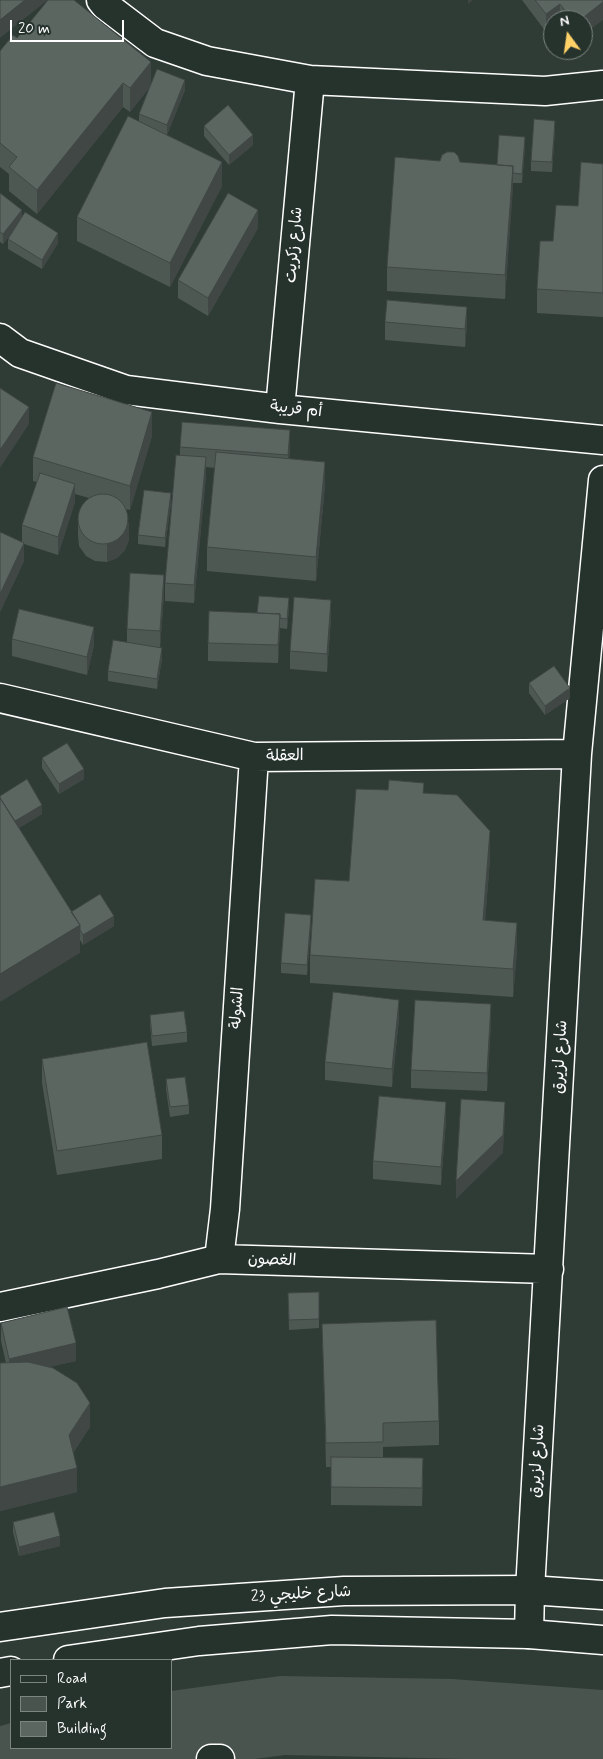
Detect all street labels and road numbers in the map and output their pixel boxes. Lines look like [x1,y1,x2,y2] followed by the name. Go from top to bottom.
[282,206,308,284] street label: شارع زكريت
[269,398,323,422] street label: أم قريبة
[266,747,304,767] street label: العقلة
[227,986,249,1030] street label: الشولة
[549,1020,573,1094] street label: شارع لزيرق
[247,1251,297,1271] street label: الغصون
[526,1424,550,1498] street label: شارع لزيرق
[250,1583,352,1607] street label: شارع خليجي 23

